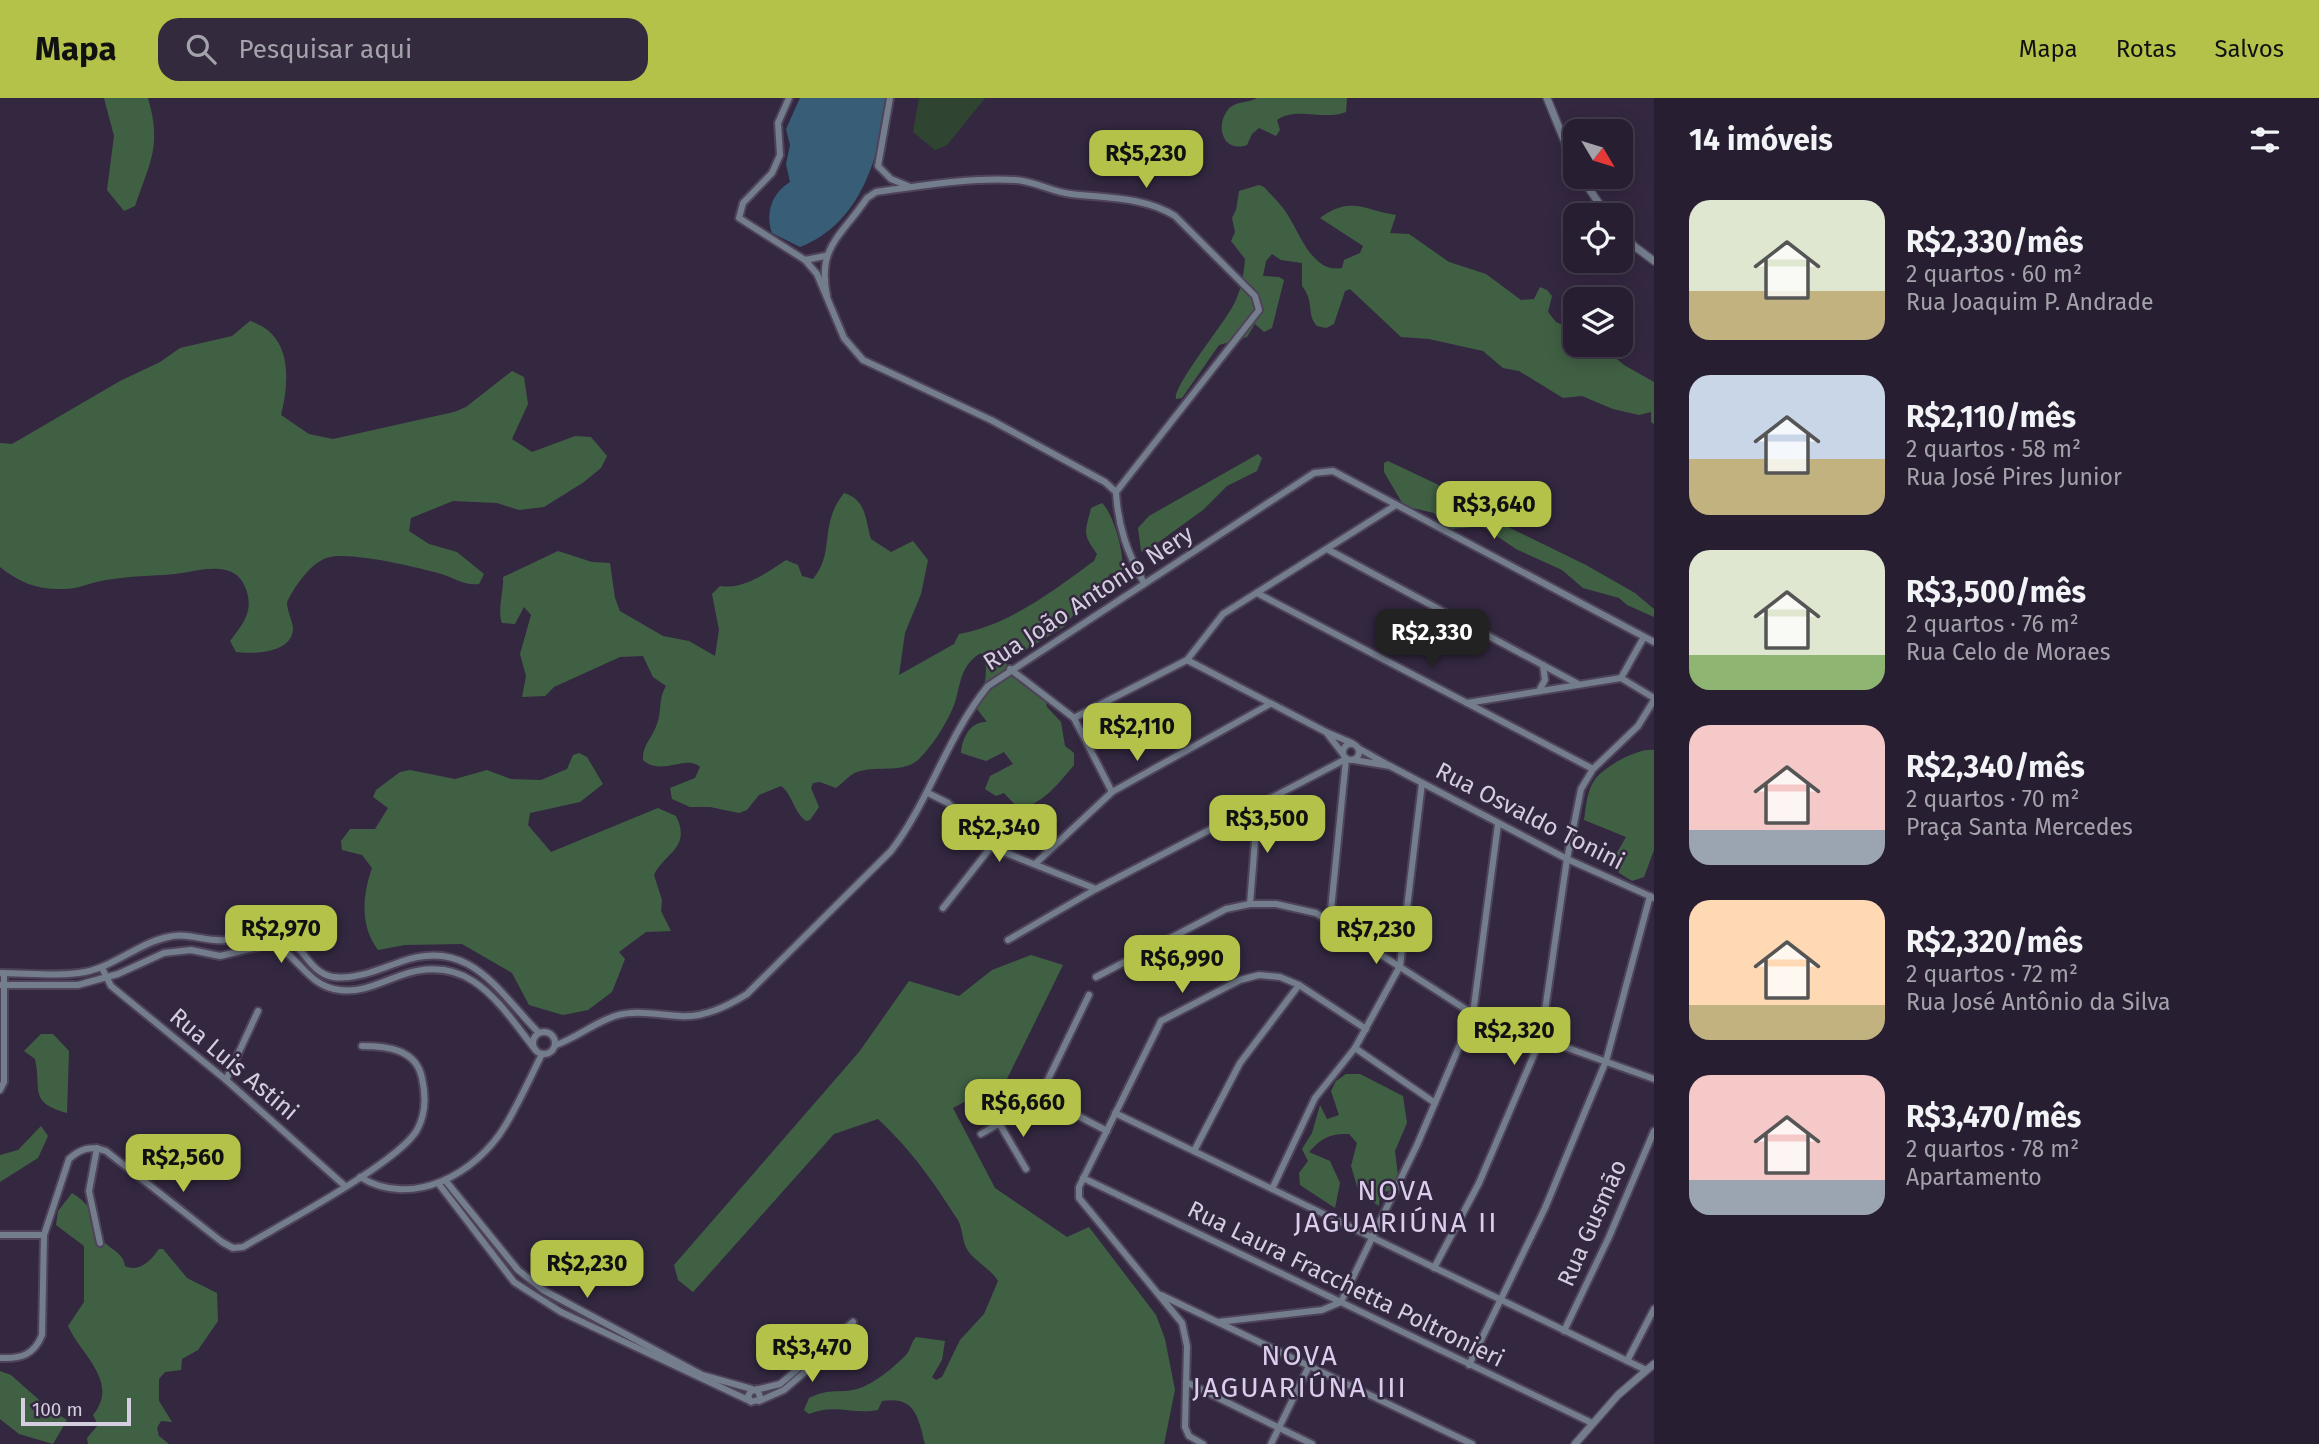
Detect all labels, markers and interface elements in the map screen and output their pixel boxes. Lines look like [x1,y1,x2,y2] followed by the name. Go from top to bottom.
[158,18,648,81] search box
[35,29,116,69] text: Mapa
[182,30,220,68] icon: search
[238,34,412,65] text: Pesquisar aqui
[2019,35,2078,63] text: Mapa
[2116,35,2176,63] text: Rotas
[2214,35,2284,63] text: Salvos
[1563,119,1633,189] north arrow
[1563,119,1633,357] map controls
[2246,121,2284,159] icon: filters
[1689,122,1833,158] text: 14 imóveis
[1081,130,1211,190] pin: R$5,230
[1105,139,1187,167] text: R$5,230
[1563,203,1633,273] button: locate
[1906,224,2083,260] text: R$2,330/mês
[1745,228,1829,312] icon: home
[1906,260,2082,288] text: 2 quartos · 60 m²
[1563,287,1633,357] button: layers
[1906,288,2154,316] text: Rua Joaquim P. Andrade
[1906,399,2076,435] text: R$2,110/mês
[1745,403,1829,487] icon: home
[1906,435,2081,463] text: 2 quartos · 58 m²
[1906,463,2122,491] text: Rua José Pires Junior
[1429,482,1559,541] pin: R$3,640
[1452,490,1536,518] text: R$3,640
[978,520,1198,676] street label: Rua João Antonio Nery
[1906,574,2086,610] text: R$3,500/mês
[1745,578,1829,662] icon: home
[1367,610,1497,669] pin: R$2,330
[1906,610,2079,638] text: 2 quartos · 76 m²
[1391,618,1473,646] text: R$2,330
[1906,638,2111,666] text: Rua Celo de Moraes
[1072,704,1202,763] pin: R$2,110
[1099,712,1175,740] text: R$2,110
[1906,749,2085,785] text: R$2,340/mês
[1745,753,1829,837] icon: home
[1431,756,1629,876] street label: Rua Osvaldo Tonini
[1906,785,2080,813] text: 2 quartos · 70 m²
[1202,796,1332,855] pin: R$3,500
[934,804,1064,864] pin: R$2,340
[1225,804,1309,832] text: R$3,500
[958,813,1040,841] text: R$2,340
[1906,813,2133,841] text: Praça Santa Mercedes
[216,906,346,965] pin: R$2,970
[1311,906,1441,966] pin: R$7,230
[241,914,321,942] text: R$2,970
[1336,915,1416,943] text: R$7,230
[1906,924,2083,960] text: R$2,320/mês
[1745,928,1829,1012] icon: home
[1117,936,1247,995] pin: R$6,990
[1140,944,1224,972] text: R$6,990
[1906,960,2078,988] text: 2 quartos · 72 m²
[1906,988,2171,1016] text: Rua José Antônio da Silva
[164,1002,304,1126] street label: Rua Luis Astini
[1449,1007,1579,1067] pin: R$2,320
[1473,1016,1555,1044] text: R$2,320
[958,1080,1088,1139] pin: R$6,660
[981,1088,1065,1116] text: R$6,660
[1906,1099,2081,1135] text: R$3,470/mês
[1745,1103,1829,1187] icon: home
[118,1134,248,1194] pin: R$2,560
[1906,1135,2079,1163] text: 2 quartos · 78 m²
[142,1143,224,1171] text: R$2,560
[1552,1155,1632,1291] street label: Rua Gusmão
[1906,1163,2042,1191] text: Apartamento
[1293,1174,1499,1239] district label: NOVA JAGUARIÚNA II
[1183,1195,1509,1373] street label: Rua Laura Fracchetta Poltronieri
[522,1240,652,1300] pin: R$2,230
[547,1249,627,1277] text: R$2,230
[747,1324,877,1384] pin: R$3,470
[772,1333,852,1361] text: R$3,470
[1192,1339,1408,1404] district label: NOVA JAGUARIÚNA III
[21,1395,131,1427] scale bar
[32,1398,83,1421] text: 100 m

